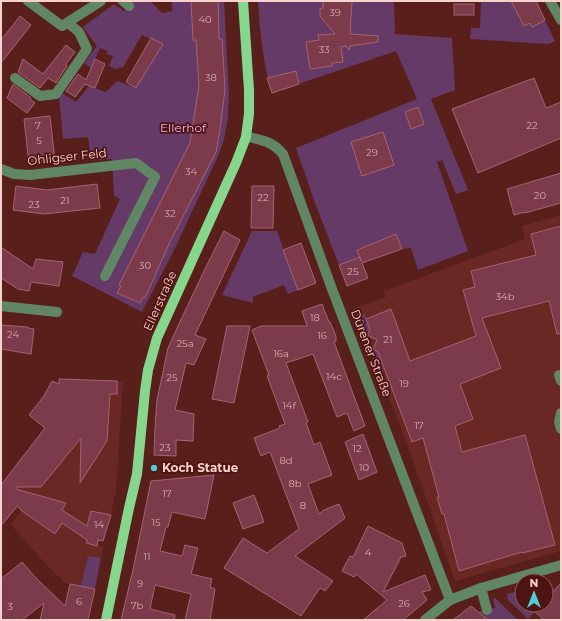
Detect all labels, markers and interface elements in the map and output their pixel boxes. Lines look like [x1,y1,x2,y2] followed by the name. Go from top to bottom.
[329,6,341,19] house number: 39
[198,13,212,26] house number: 40
[318,43,330,56] house number: 33
[205,71,217,84] house number: 38
[35,119,41,132] house number: 7
[526,119,538,132] house number: 22
[160,120,207,135] park label: Ellerhof
[36,134,42,147] house number: 5
[26,145,107,168] street label: Ohligser Feld
[366,146,378,159] house number: 29
[185,165,198,178] house number: 34
[534,189,547,202] house number: 20
[257,191,269,204] house number: 22
[60,194,70,207] house number: 21
[28,198,40,211] house number: 23
[164,207,176,220] house number: 32
[139,259,152,272] house number: 30
[347,265,359,278] house number: 25
[140,269,179,333] street label: Ellerstraße
[495,290,515,303] house number: 34b
[348,307,395,399] street label: Dürener Straße
[310,311,320,324] house number: 18
[7,328,19,341] house number: 24
[317,329,327,342] house number: 16
[383,333,393,346] house number: 21
[176,337,194,350] house number: 25a
[273,347,289,360] house number: 16a
[326,370,342,383] house number: 14c
[166,371,178,384] house number: 25
[399,377,409,390] house number: 19
[282,399,296,412] house number: 14f
[414,419,424,432] house number: 17
[159,441,171,454] house number: 23
[352,442,362,455] house number: 12
[279,454,293,467] house number: 8d
[162,460,239,475] place label: Koch Statue
[359,461,369,474] house number: 10
[149,463,159,473] marker: Koch Statue
[288,477,302,490] house number: 8b
[162,487,172,500] house number: 17
[300,499,306,512] house number: 8
[151,516,161,529] house number: 15
[94,518,104,531] house number: 14
[365,546,372,559] house number: 4
[143,550,151,563] house number: 11
[514,573,554,613] north arrow
[530,576,538,590] text: N
[137,577,143,590] house number: 9
[76,595,82,608] house number: 6
[398,597,410,610] house number: 26
[131,599,144,612] house number: 7b
[7,600,13,613] house number: 3

